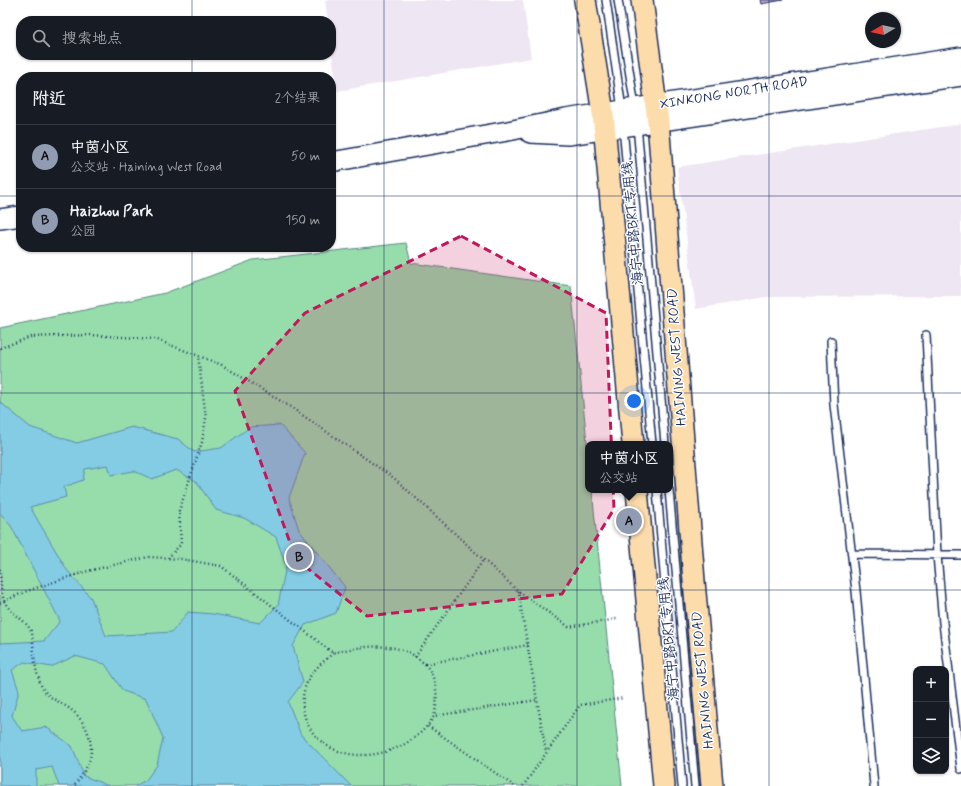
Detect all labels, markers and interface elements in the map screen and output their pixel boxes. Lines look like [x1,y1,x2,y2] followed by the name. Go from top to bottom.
[865,12,901,48] north arrow
[16,16,336,60] search box
[30,27,52,49] icon: search
[62,29,122,49] text: 搜索地点
[659,72,809,114] street label: XINKONG NORTH ROAD
[32,88,66,110] text: 附近
[275,90,320,107] text: 2个结果
[70,138,130,158] text: 中茵小区
[41,148,49,165] text: A
[291,148,320,165] text: 50 m
[70,159,222,176] text: 公交站 · Haining West Road
[619,160,647,286] street label: 海宁中路BRT专用线
[70,202,153,222] text: Haizhou Park
[41,212,49,229] text: B
[286,212,320,229] text: 150 m
[70,223,96,240] text: 公园
[663,287,691,427] street label: HAINING WEST ROAD
[624,391,644,411] your location
[585,441,673,493] popup
[599,449,659,469] text: 中茵小区
[599,470,638,487] text: 公交站
[616,506,642,536] pin: A
[286,542,312,572] pin: B
[655,576,683,702] street label: 海宁中路BRT专用线
[688,610,718,750] street label: HAINING WEST ROAD
[913,666,949,774] map controls
[913,666,949,702] button: +
[913,702,949,738] button: −
[913,738,949,774] button: layers

